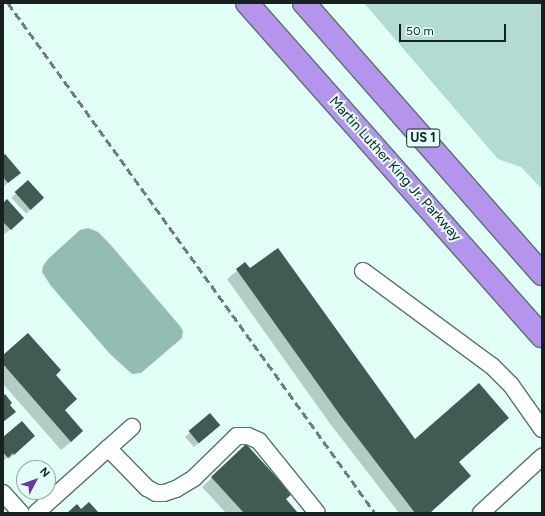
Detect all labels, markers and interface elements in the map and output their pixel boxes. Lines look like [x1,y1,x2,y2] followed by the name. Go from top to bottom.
[401,16,508,42] scale bar
[406,24,434,38] text: 50 m
[326,93,464,245] street label: Martin Luther King Jr. Parkway
[406,127,440,149] road number: US 1
[16,460,56,500] north arrow
[37,465,52,480] text: N

